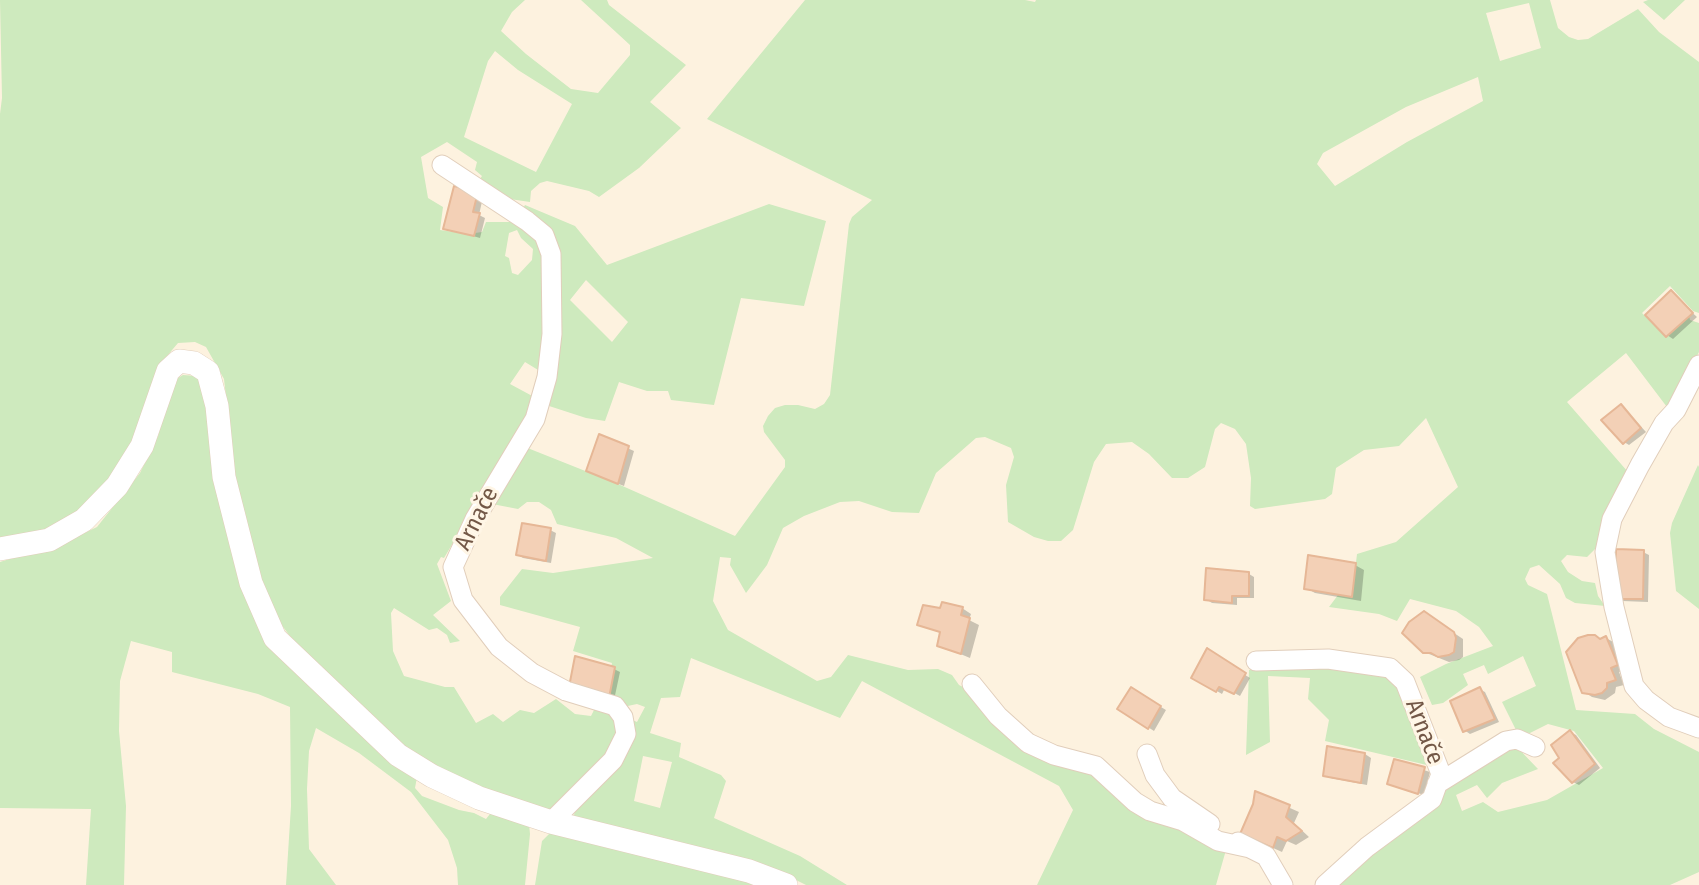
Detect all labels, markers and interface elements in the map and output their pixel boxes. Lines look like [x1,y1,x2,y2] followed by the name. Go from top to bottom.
[449,483,505,555] street label: Arnače
[1399,696,1449,768] street label: Arnače

